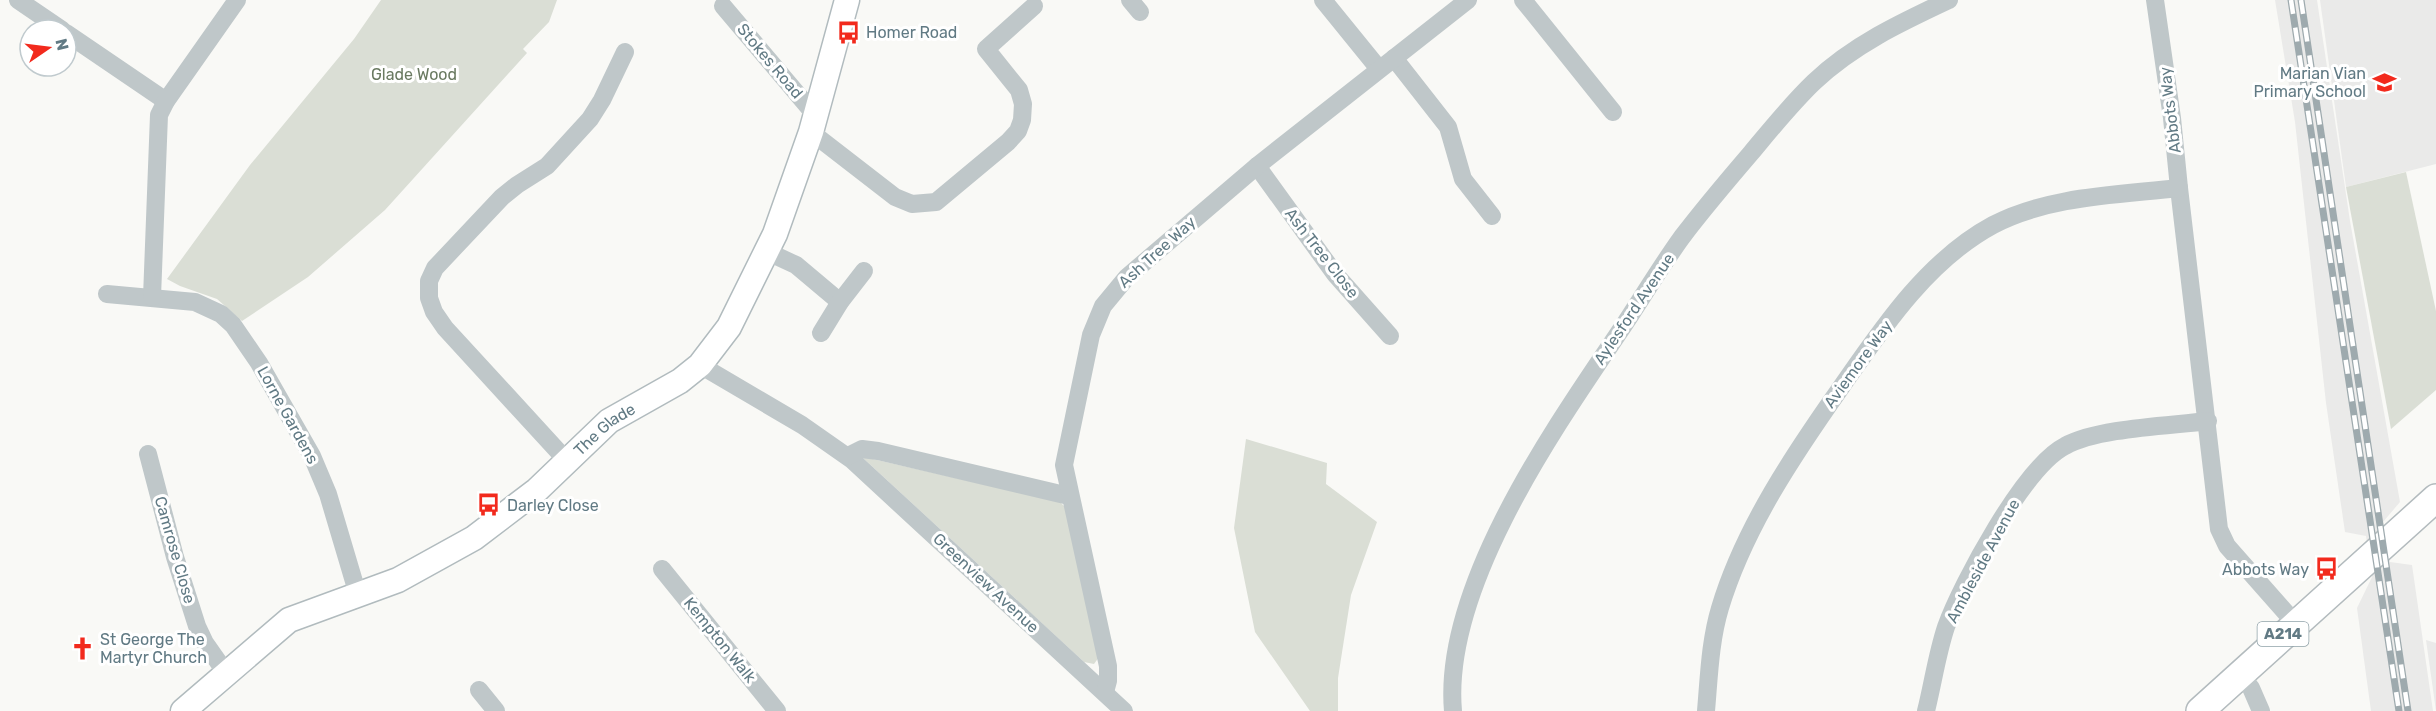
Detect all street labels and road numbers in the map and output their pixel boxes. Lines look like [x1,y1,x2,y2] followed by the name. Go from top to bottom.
[733,20,807,102] street label: Stokes Road
[2155,66,2185,154] street label: Abbots Way
[1281,204,1363,302] street label: Ash Tree Close
[1114,212,1200,292] street label: Ash Tree Way
[1590,250,1678,368] street label: Aylesford Avenue
[1820,316,1896,412] street label: Aviemore Way
[253,363,323,467] street label: Lorne Gardens
[570,399,638,459] street label: The Glade
[151,494,199,606] street label: Camrose Close
[1942,496,2024,626] street label: Ambleside Avenue
[929,529,1043,637] street label: Greenview Avenue
[680,594,761,687] street label: Kempton Walk
[2258,622,2308,646] road number: A214

